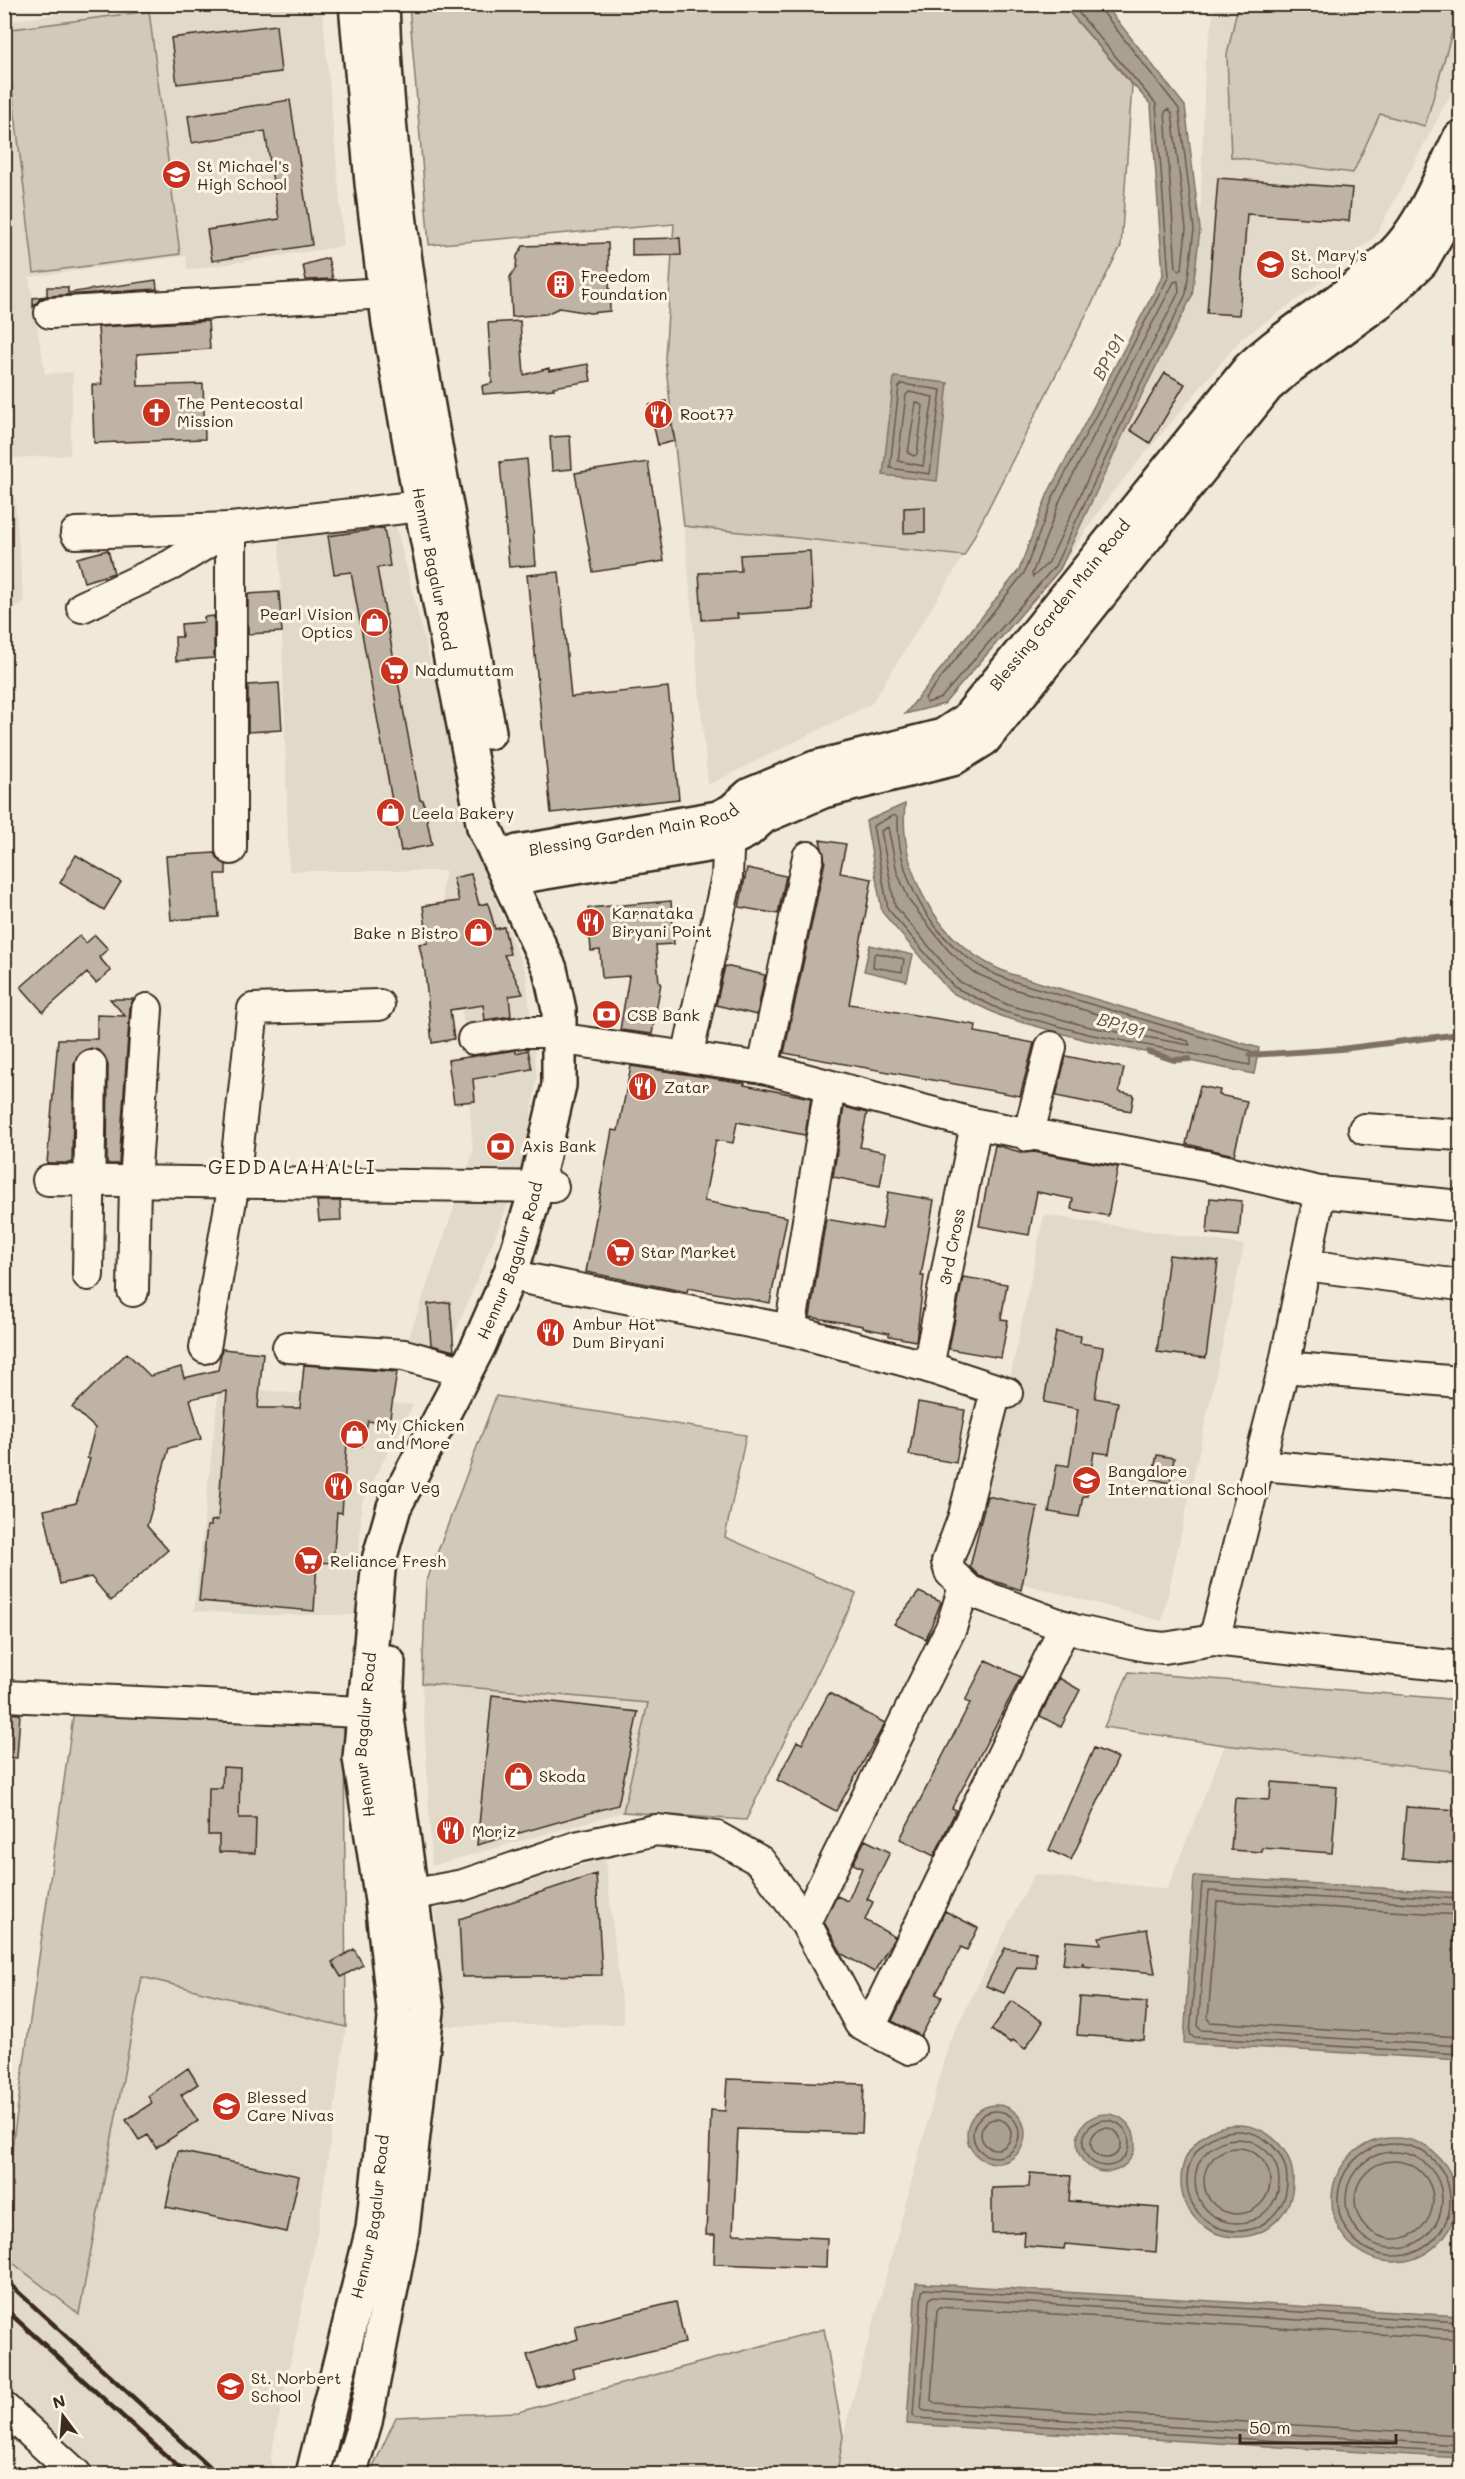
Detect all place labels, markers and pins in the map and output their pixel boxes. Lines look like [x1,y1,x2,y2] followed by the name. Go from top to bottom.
[197,155,289,194] place label: St Michael's High School
[160,159,192,191] school or university icon: St Michael's High School
[1291,244,1367,283] place label: St. Mary's School
[1254,248,1286,280] school or university icon: St. Mary's School
[581,265,667,304] place label: Freedom Foundation
[544,269,576,301] building icon: Freedom Foundation
[177,392,303,431] place label: The Pentecostal Mission
[140,396,172,428] church icon: The Pentecostal Mission
[643,398,675,430] restaurant icon: Root77
[680,403,734,424] place label: Root77
[260,603,353,642] place label: Pearl Vision Optics
[358,607,390,639] shop icon: Pearl Vision Optics
[378,654,410,686] supermarket icon: Nadumuttam
[415,659,514,680] place label: Nadumuttam
[375,797,407,829] shop icon: Leela Bakery
[412,802,514,823] place label: Leela Bakery
[612,902,712,941] place label: Karnataka Biryani Point
[575,906,607,938] restaurant icon: Karnataka Biryani Point
[463,917,495,949] shop icon: Bake n Bistro
[353,922,458,943] place label: Bake n Bistro
[590,999,622,1031] bank icon: CSB Bank
[627,1004,700,1025] place label: CSB Bank
[627,1071,659,1103] restaurant icon: Zatar
[664,1076,710,1097] place label: Zatar
[485,1130,517,1162] bank icon: Axis Bank
[522,1135,596,1156] place label: Axis Bank
[604,1236,636,1268] supermarket icon: Star Market
[641,1241,736,1262] place label: Star Market
[572,1313,665,1352] place label: Ambur Hot Dum Biryani
[535,1317,567,1349] restaurant icon: Ambur Hot Dum Biryani
[376,1414,464,1453] place label: My Chicken and More
[339,1418,371,1450] shop icon: My Chicken and More
[1108,1460,1268,1499] place label: Bangalore International School
[1071,1464,1103,1496] school or university icon: Bangalore International School
[322,1471,354,1503] restaurant icon: Sagar Veg
[359,1476,440,1497] place label: Sagar Veg
[293,1545,325,1577] supermarket icon: Reliance Fresh
[330,1550,446,1571] place label: Reliance Fresh
[502,1760,534,1792] shop icon: Skoda
[539,1765,586,1786] place label: Skoda
[435,1815,467,1847] restaurant icon: Moriz
[472,1820,516,1841] place label: Moriz
[247,2086,334,2125] place label: Blessed Care Nivas
[210,2090,242,2122] school or university icon: Blessed Care Nivas
[251,2367,341,2406] place label: St. Norbert School
[214,2371,246,2403] school or university icon: St. Norbert School

